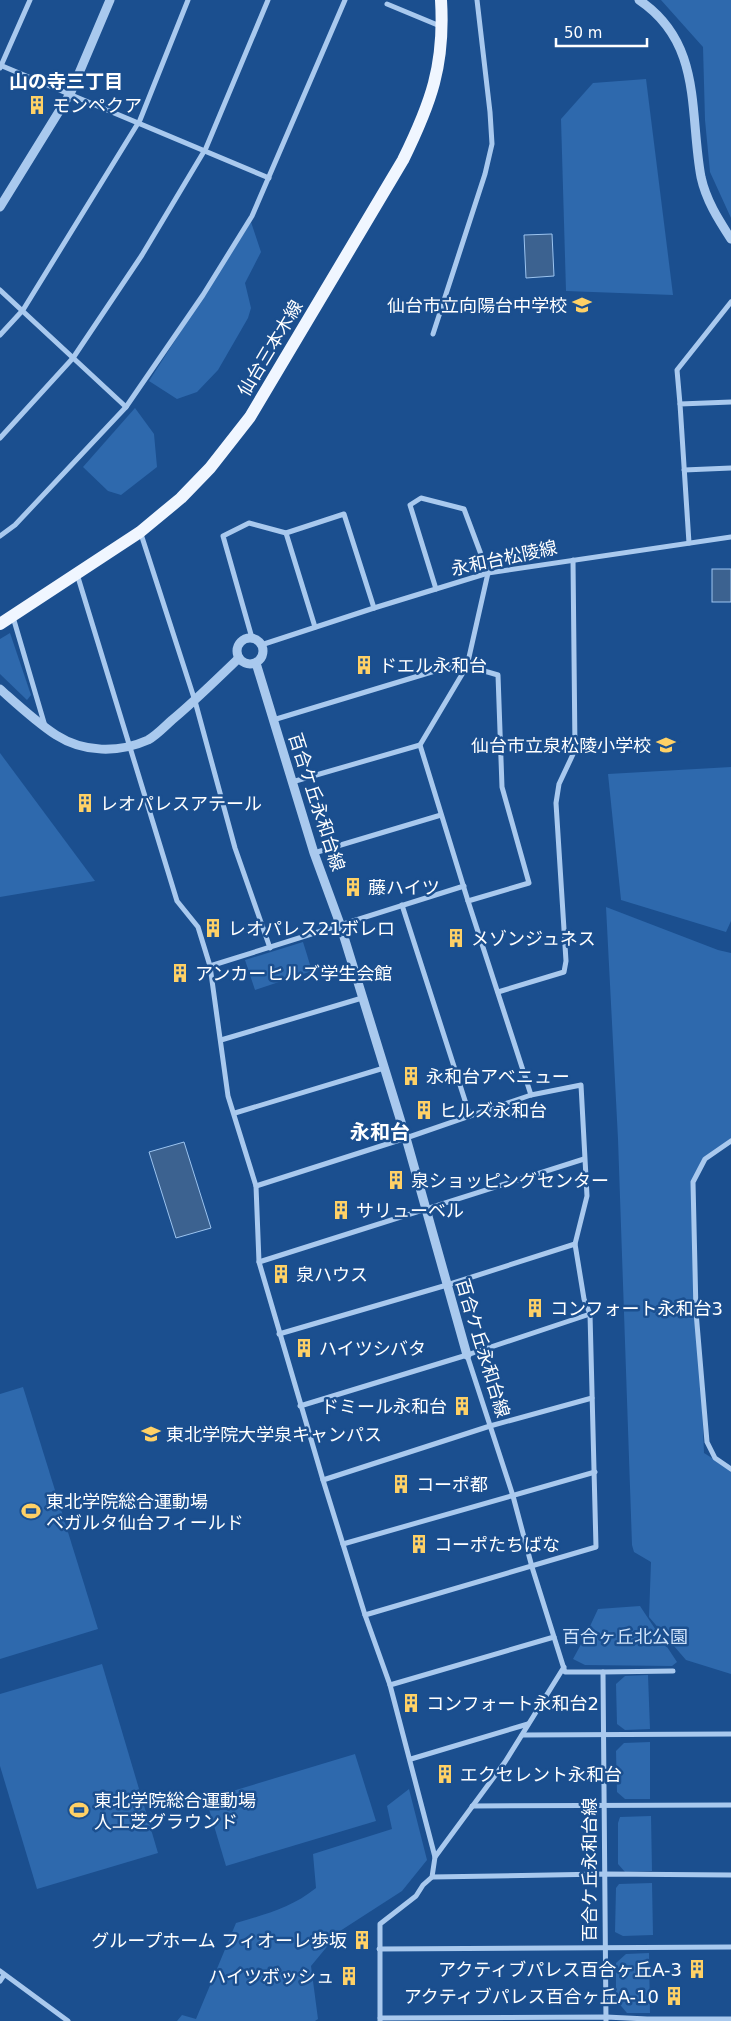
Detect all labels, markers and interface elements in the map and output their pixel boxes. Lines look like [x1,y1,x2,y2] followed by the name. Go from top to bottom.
[556,15,647,47] scale bar
[564,24,602,42] text: 50 m
[9,70,123,92] district label: 山の寺三丁目
[26,94,48,116] building icon: モンペクア
[52,95,142,116] place label: モンペクア
[571,294,593,316] school or university icon: 仙台市立向陽台中学校
[387,295,567,316] place label: 仙台市立向陽台中学校
[233,296,307,400] street label: 仙台三本木線
[449,537,559,579] street label: 永和台松陵線
[353,654,375,676] building icon: ドエル永和台
[379,655,487,676] place label: ドエル永和台
[285,730,349,874] street label: 百合ケ丘永和台線
[655,734,677,756] school or university icon: 仙台市立泉松陵小学校
[471,735,651,756] place label: 仙台市立泉松陵小学校
[74,792,96,814] building icon: レオパレスアテール
[100,793,262,814] place label: レオパレスアテール
[342,876,364,898] building icon: 藤ハイツ
[368,877,440,898] place label: 藤ハイツ
[202,917,224,939] building icon: レオパレス21ボレロ
[228,918,395,939] place label: レオパレス21ボレロ
[445,927,467,949] building icon: メゾンジュネス
[471,928,596,949] place label: メゾンジュネス
[169,962,191,984] building icon: アンカーヒルズ学生会館
[195,963,392,984] place label: アンカーヒルズ学生会館
[400,1065,422,1087] building icon: 永和台アベニュー
[426,1066,570,1087] place label: 永和台アベニュー
[413,1099,435,1121] building icon: ヒルズ永和台
[439,1100,547,1121] place label: ヒルズ永和台
[350,1120,410,1144] district label: 永和台
[385,1169,407,1191] building icon: 泉ショッピングセンター
[411,1170,609,1191] place label: 泉ショッピングセンター
[330,1199,352,1221] building icon: サリューベル
[356,1200,464,1221] place label: サリューベル
[270,1263,292,1285] building icon: 泉ハウス
[296,1264,368,1285] place label: 泉ハウス
[452,1276,514,1420] street label: 百合ケ丘永和台線
[524,1297,546,1319] building icon: コンフォート永和台3
[550,1298,723,1319] place label: コンフォート永和台3
[293,1337,315,1359] building icon: ハイツシバタ
[319,1338,426,1359] place label: ハイツシバタ
[451,1395,473,1417] building icon: ドミール永和台
[321,1396,447,1417] place label: ドミール永和台
[140,1423,162,1445] school or university icon: 東北学院大学泉キャンパス
[166,1424,382,1445] place label: 東北学院大学泉キャンパス
[390,1473,412,1495] building icon: コーポ都
[416,1474,488,1495] place label: コーポ都
[46,1491,244,1533] place label: 東北学院総合運動場 ベガルタ仙台フィールド
[20,1500,42,1522] sports icon: 東北学院総合運動場 ベガルタ仙台フィールド
[408,1533,430,1555] building icon: コーポたちばな
[434,1534,560,1555] place label: コーポたちばな
[562,1626,688,1647] park label: 百合ヶ丘北公園
[400,1692,422,1714] building icon: コンフォート永和台2
[426,1693,599,1714] place label: コンフォート永和台2
[434,1763,456,1785] building icon: エクセレント永和台
[460,1764,622,1785] place label: エクセレント永和台
[94,1790,256,1832] place label: 東北学院総合運動場 人工芝グラウンド
[579,1798,600,1942] street label: 百合ケ丘永和台線
[68,1799,90,1821] sports icon: 東北学院総合運動場 人工芝グラウンド
[351,1929,373,1951] building icon: グループホーム フィオーレ歩坂
[91,1930,347,1951] place label: グループホーム フィオーレ歩坂
[686,1958,708,1980] building icon: アクティブパレス百合ヶ丘A-3
[438,1959,682,1980] place label: アクティブパレス百合ヶ丘A-3
[338,1965,360,1987] building icon: ハイツボッシュ
[208,1966,334,1987] place label: ハイツボッシュ
[663,1985,685,2007] building icon: アクティブパレス百合ヶ丘A-10
[404,1986,659,2007] place label: アクティブパレス百合ヶ丘A-10

